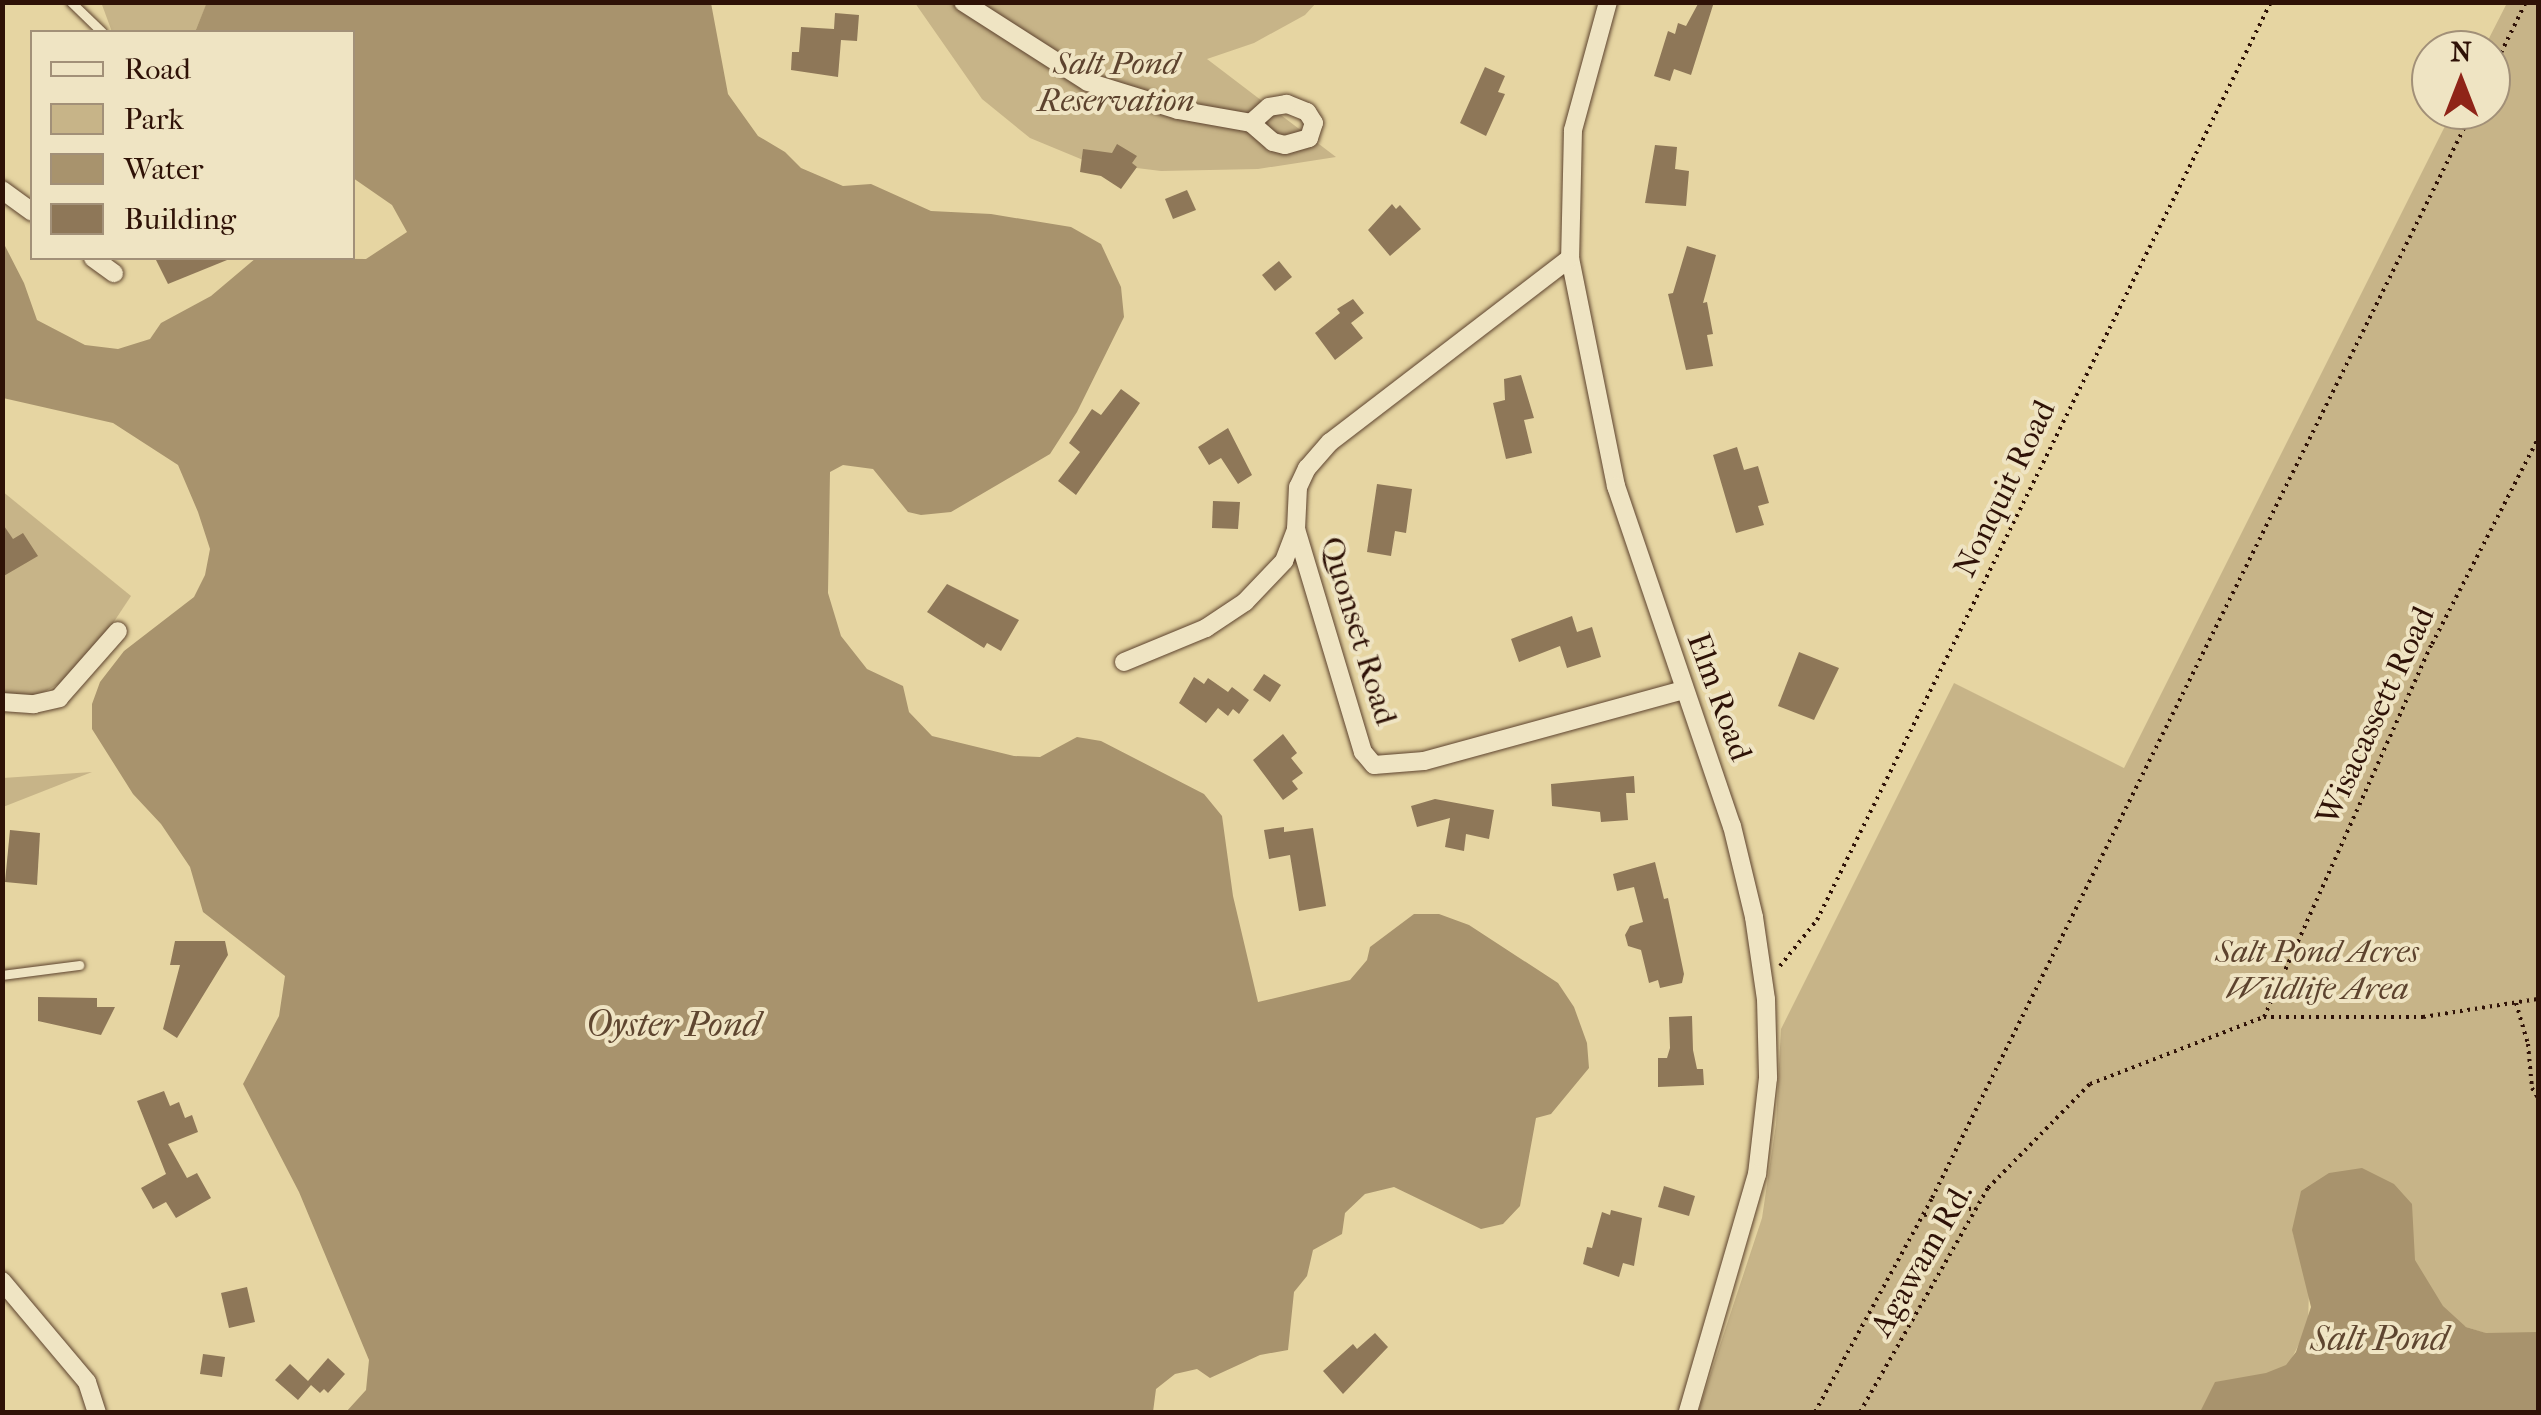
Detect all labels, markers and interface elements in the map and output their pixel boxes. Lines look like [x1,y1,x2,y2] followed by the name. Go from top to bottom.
[30,30,355,260] legend
[2411,30,2511,130] north arrow
[2450,35,2472,68] text: N
[1037,46,1195,121] park label: Salt Pond Reservation
[124,52,191,87] text: Road
[124,102,184,137] text: Park
[124,152,204,187] text: Water
[124,202,236,237] text: Building
[1946,394,2064,584] street label: Nonquit Road
[1311,532,1405,730] street label: Quonset Road
[2309,601,2443,831] street label: Wisacassett Road
[1678,628,1760,766] street label: Elm Road
[2215,934,2419,1009] park label: Salt Pond Acres Wildlife Area
[586,1004,760,1046] water label: Oyster Pond
[1863,1176,1981,1344] street label: Agawam Rd.
[2310,1318,2448,1360] water label: Salt Pond

